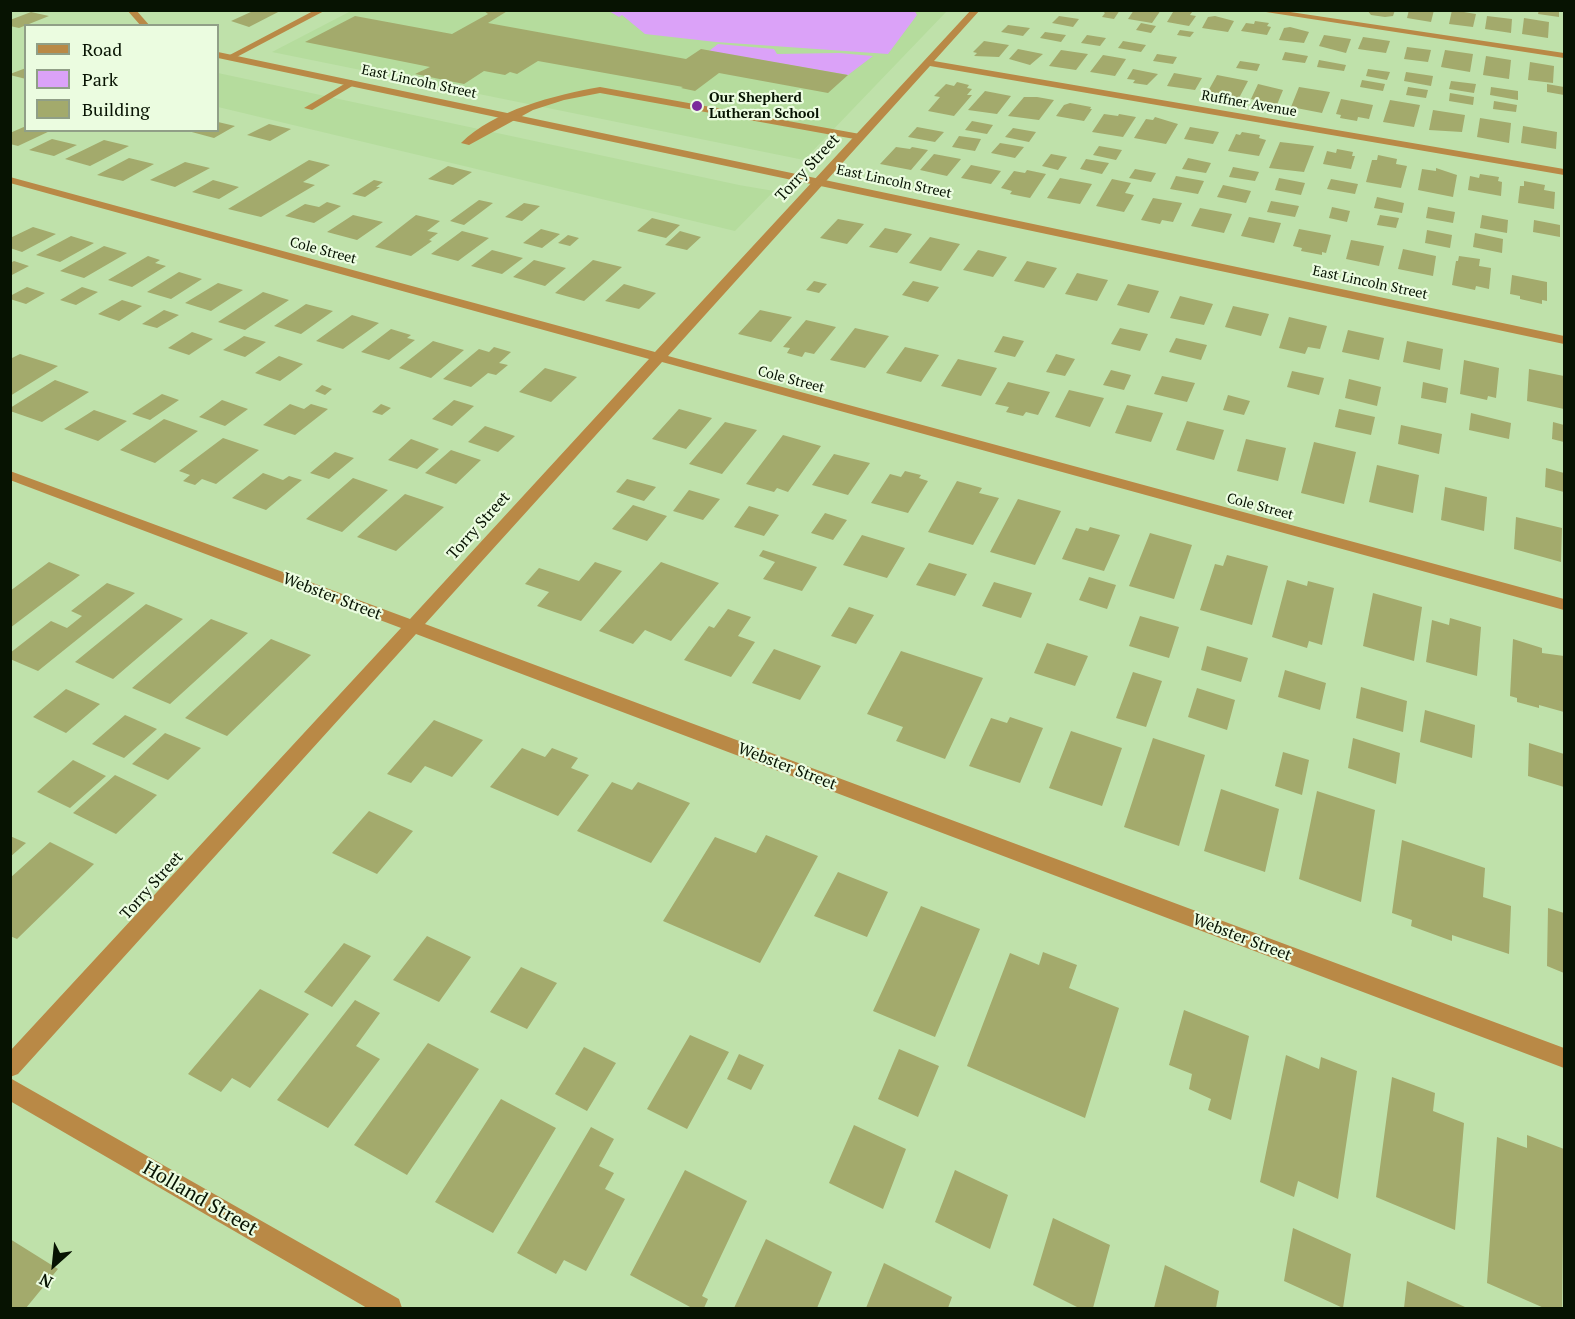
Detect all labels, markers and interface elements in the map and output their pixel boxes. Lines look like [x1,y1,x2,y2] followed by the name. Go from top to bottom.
[24,24,219,132] legend
[82,37,122,61] text: Road
[360,62,478,102] street label: East Lincoln Street
[82,67,118,91] text: Park
[1200,87,1298,121] street label: Ruffner Avenue
[709,90,819,122] place label: Our Shepherd Lutheran School
[82,97,150,121] text: Building
[690,99,704,113] marker: Our Shepherd Lutheran School
[772,130,844,206] street label: Torry Street
[835,162,953,202] street label: East Lincoln Street
[288,234,358,268] street label: Cole Street
[1311,263,1429,303] street label: East Lincoln Street
[756,363,826,397] street label: Cole Street
[443,488,515,564] street label: Torry Street
[1225,490,1295,524] street label: Cole Street
[280,569,384,625] street label: Webster Street
[735,739,839,795] street label: Webster Street
[116,848,188,924] street label: Torry Street
[1190,910,1294,966] street label: Webster Street
[138,1156,262,1242] street label: Holland Street
[24,1235,84,1295] north arrow
[35,1268,56,1294] text: N

